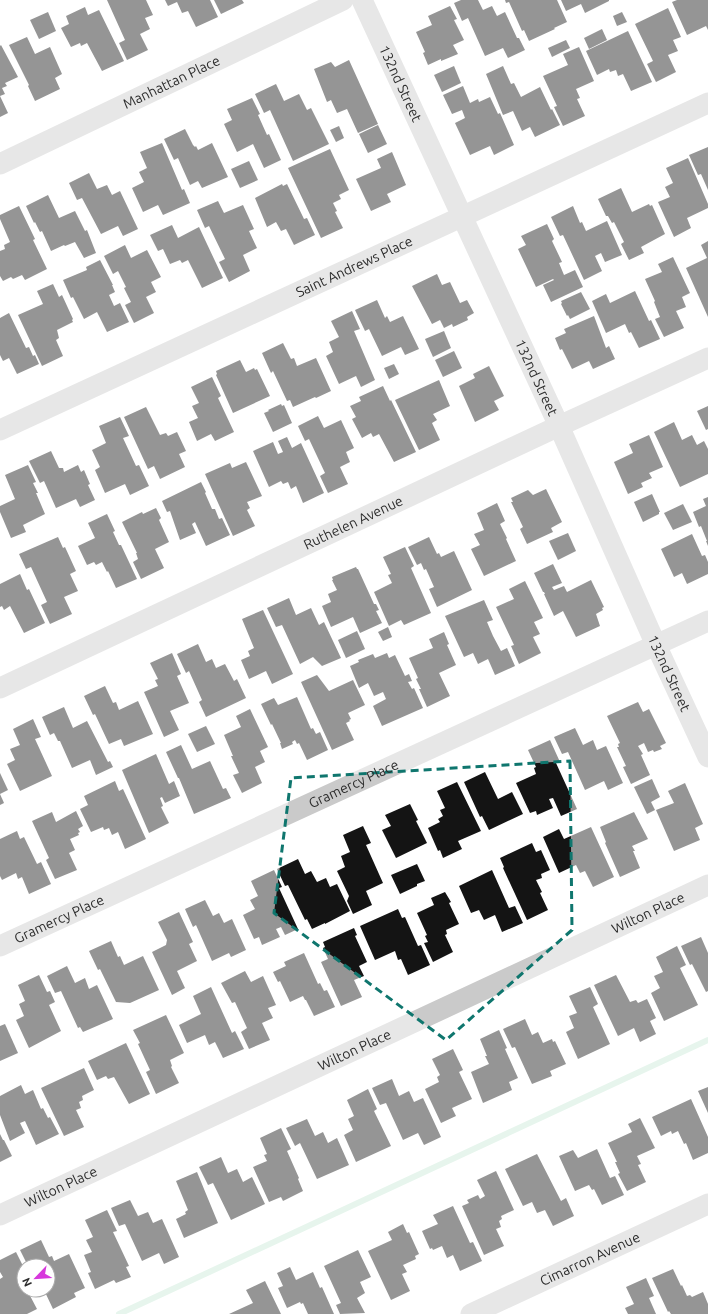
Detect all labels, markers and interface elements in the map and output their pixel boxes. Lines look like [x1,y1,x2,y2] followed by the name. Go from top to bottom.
[376,43,425,125] street label: 132nd Street
[120,52,222,112] street label: Manhattan Place
[293,233,415,300] street label: Saint Andrews Place
[512,337,561,419] street label: 132nd Street
[301,492,405,553] street label: Ruthelen Avenue
[645,633,694,714] street label: 132nd Street
[306,756,401,811] street label: Gramercy Place
[609,889,687,937] street label: Wilton Place
[12,891,107,946] street label: Gramercy Place
[315,1026,393,1074] street label: Wilton Place
[22,1163,100,1211] street label: Wilton Place
[537,1229,642,1289] street label: Cimarron Avenue
[16,1258,56,1298] north arrow
[20,1276,34,1288] text: N

